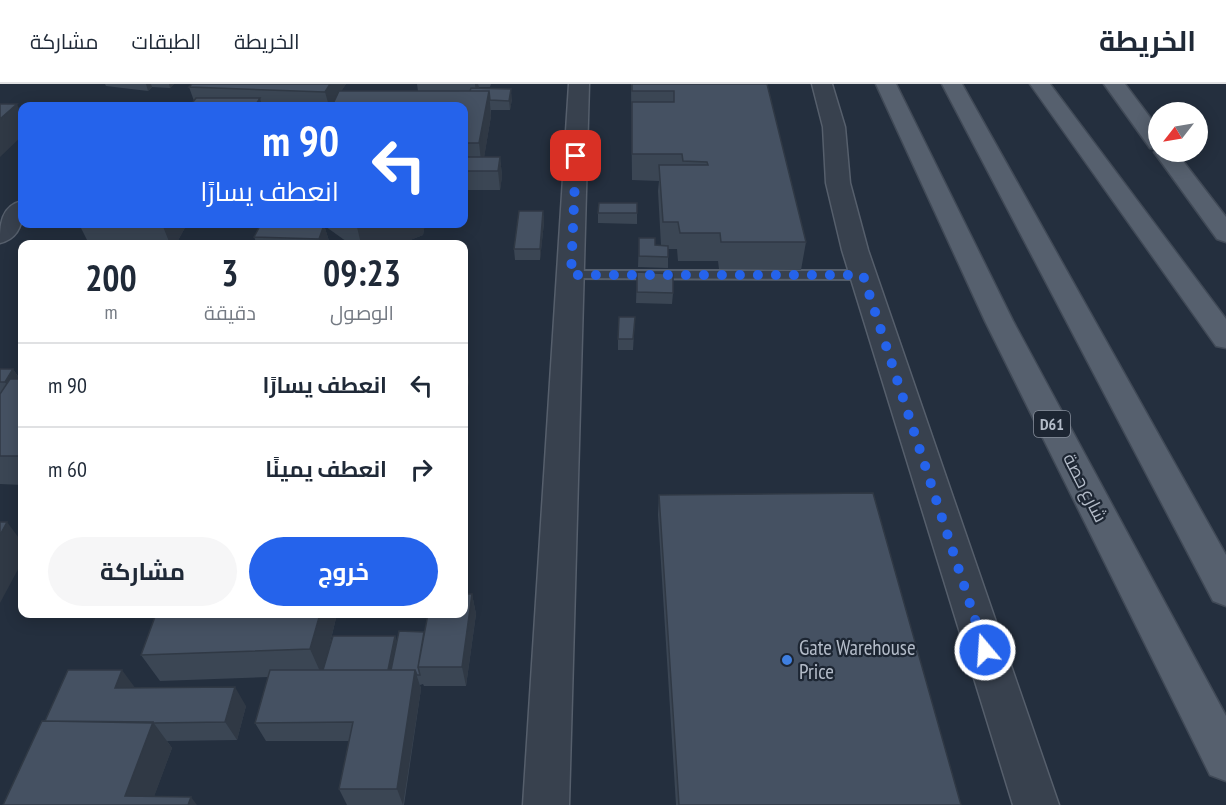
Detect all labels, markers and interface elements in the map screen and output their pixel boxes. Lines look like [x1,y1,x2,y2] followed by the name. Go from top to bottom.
[1099,22,1196,59] text: الخريطة
[30,28,99,55] text: مشاركة
[132,28,201,55] text: الطبقات
[234,28,300,55] text: الخريطة
[1148,102,1208,162] north arrow
[1148,102,1208,162] map controls
[262,113,339,168] text: 90 m
[360,126,438,204] icon: left
[550,130,601,181] pin
[559,139,592,172] icon: arrive
[200,174,339,208] text: انعطف يسارًا
[221,249,239,296] text: 3
[323,249,401,296] text: 09:23
[85,254,137,301] text: 200
[104,299,117,325] text: m
[204,300,256,326] text: دقيقة
[330,300,394,326] text: الوصول
[405,369,438,402] icon: left
[48,371,87,399] text: 90 m
[263,371,387,399] text: انعطف يسارًا
[1034,411,1070,437] road number: D61
[1057,449,1113,527] street label: شارع حصة
[405,453,438,486] icon: right
[48,455,87,483] text: 60 m
[265,455,387,483] text: انعطف يمينًا
[48,537,237,606] button: مشاركة
[249,537,438,606] button: خروج
[953,618,1017,682] position arrow
[799,634,916,685] place label: Gate Warehouse Price
[780,653,794,667] marker: Gate Warehouse Price

